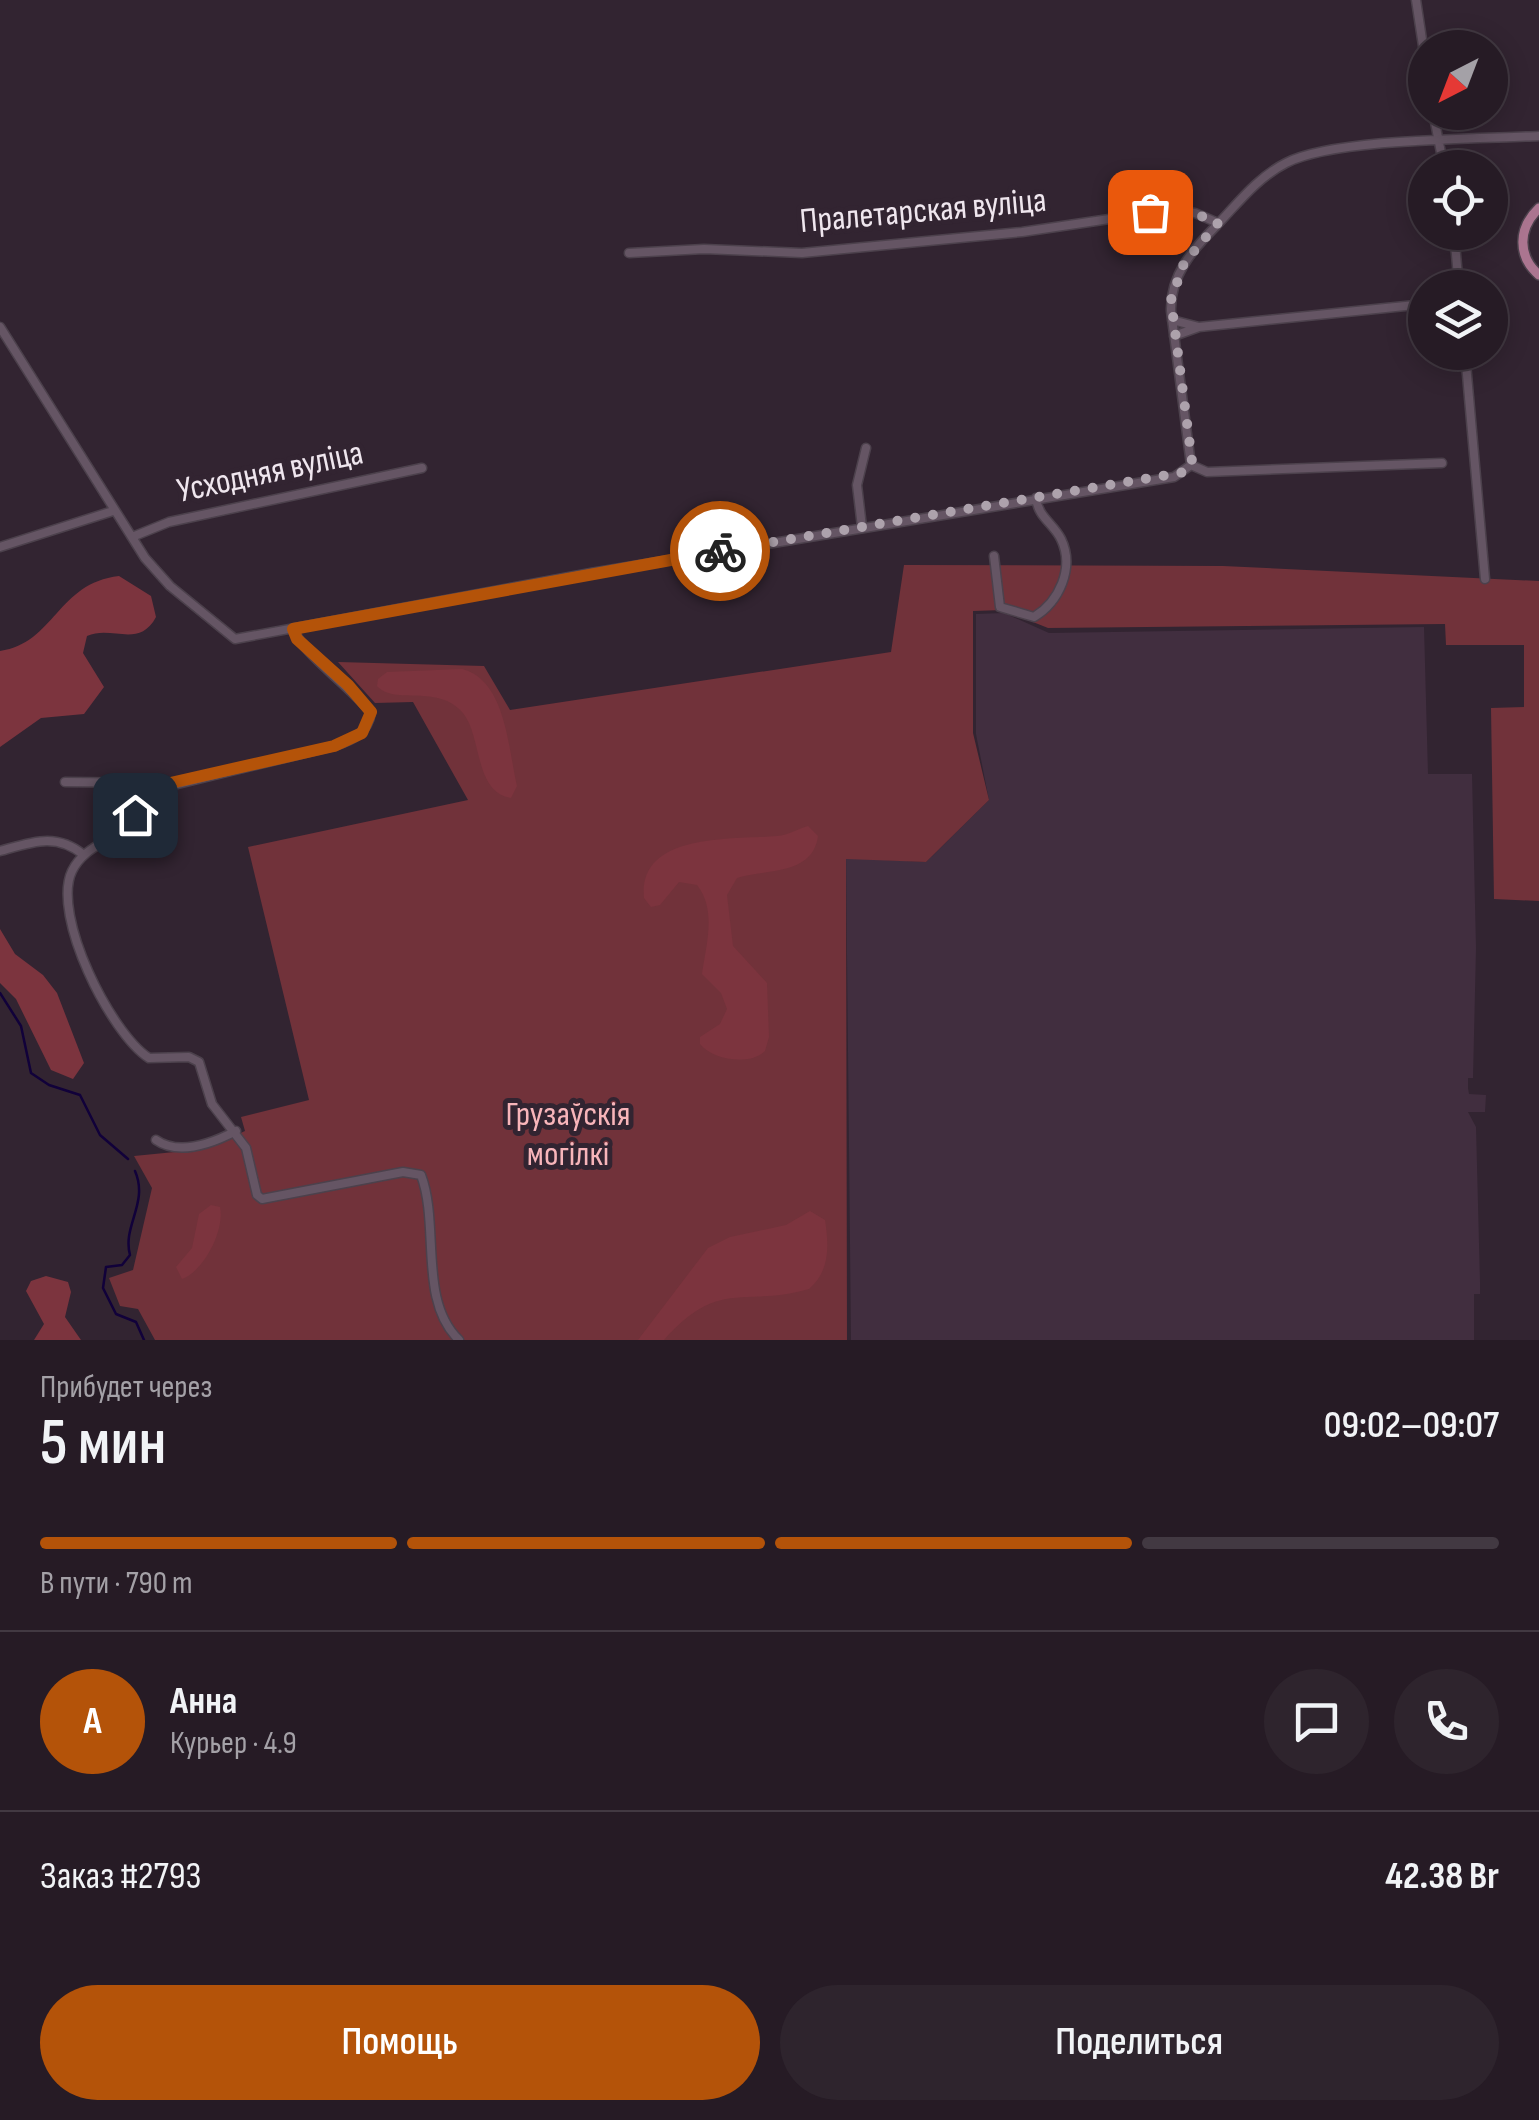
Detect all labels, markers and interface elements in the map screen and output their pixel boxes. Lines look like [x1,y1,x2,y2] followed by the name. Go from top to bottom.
[1408,30,1508,130] north arrow
[1408,30,1508,370] map controls
[1408,150,1508,250] button: locate
[1108,170,1193,255] pin
[798,179,1048,243] street label: Пралетарская вуліца
[1123,185,1178,240] icon: bag
[1408,270,1508,370] button: layers
[173,431,367,513] street label: Усходняя вуліца
[670,501,770,601] courier
[693,524,748,579] icon: bike
[93,773,178,858] pin
[108,788,163,843] icon: home
[506,1093,630,1176] park label: Грузаўскія могілкі
[40,1368,212,1407] text: Прибудет через
[1324,1403,1499,1448] text: 09:02–09:07
[40,1405,166,1483] text: 5 мин
[40,1564,193,1603] text: В пути · 790 m
[1264,1669,1369,1774] button: chat
[1394,1669,1499,1774] button: phone
[170,1679,237,1724] text: Анна
[83,1699,102,1744] text: А
[170,1724,297,1763] text: Курьер · 4.9
[40,1854,201,1899] text: Заказ #2793
[1385,1854,1499,1899] text: 42.38 Br
[40,1985,760,2100] button: Помощь
[780,1985,1499,2100] button: Поделиться

